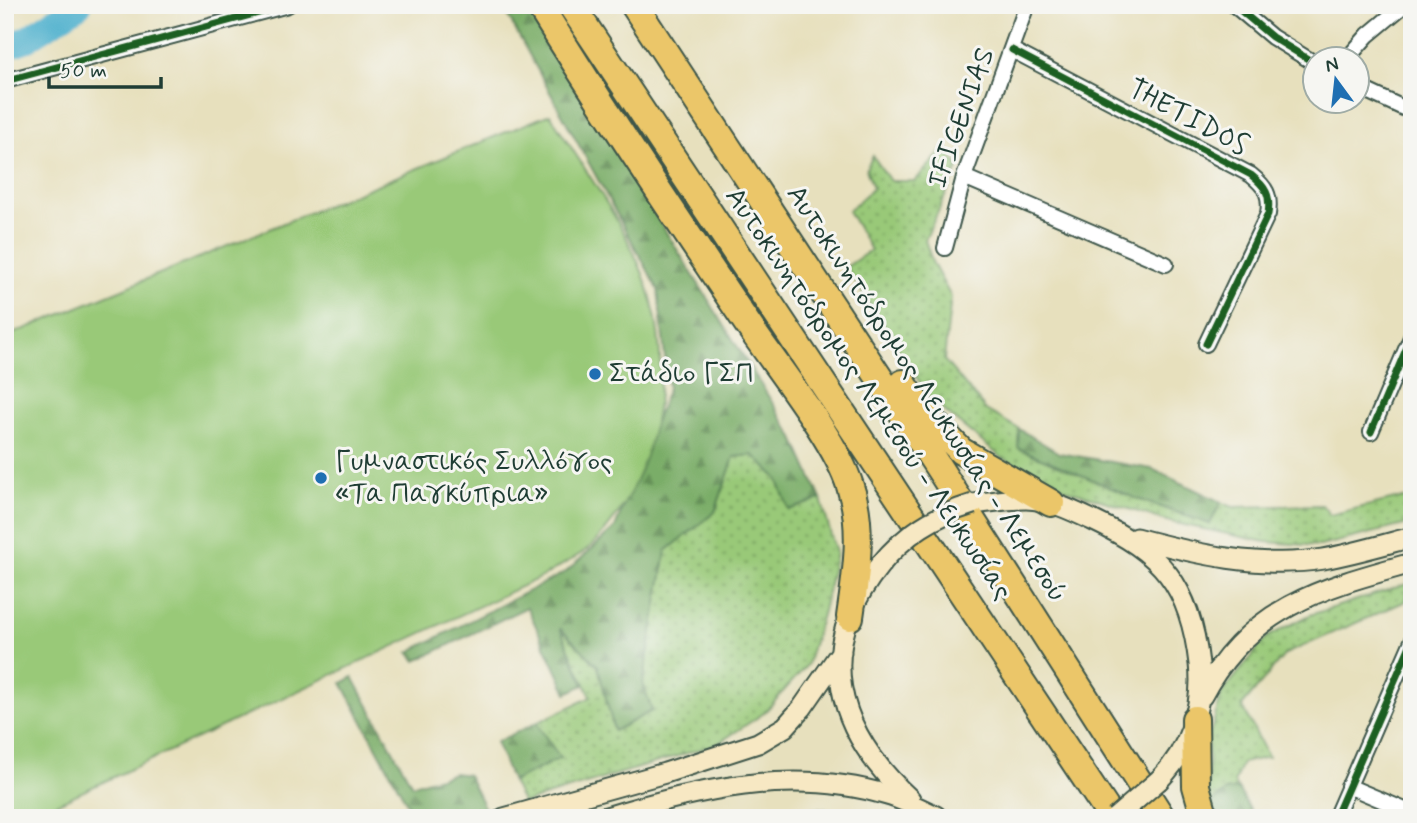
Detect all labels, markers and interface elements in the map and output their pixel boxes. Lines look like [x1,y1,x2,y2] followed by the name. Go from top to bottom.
[920,43,1004,193] street label: IFIGENIAS
[49,46,161,90] scale bar
[1302,46,1372,116] north arrow
[1323,51,1341,79] text: N
[60,57,107,85] text: 50 m
[1121,71,1255,165] street label: THETIDOS
[777,178,1075,610] street label: Αυτοκινητόδρομος Λευκωσίας - Λεμεσού
[716,180,1020,608] street label: Αυτοκινητόδρομος Λεμεσού - Λευκωσίας
[609,356,754,393] place label: Στάδιο ΓΣΠ
[587,366,603,382] marker: Στάδιο ΓΣΠ
[335,444,612,513] place label: Γυμναστικός Συλλόγος «Τα Παγκύπρια»
[313,470,329,486] marker: Γυμναστικός Συλλόγος «Τα Παγκύπρια»

